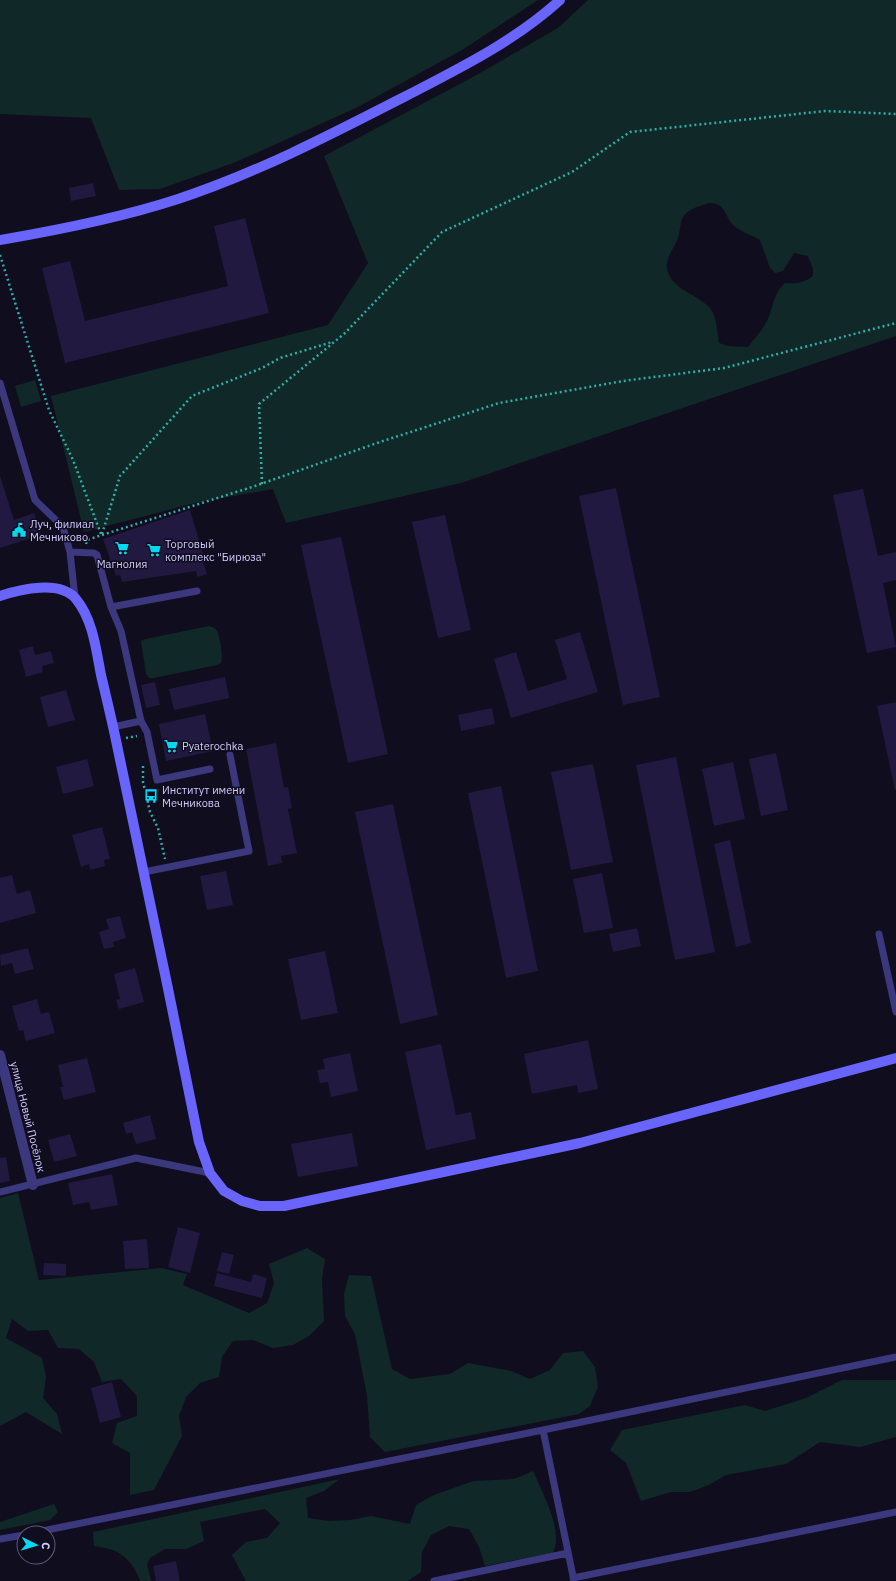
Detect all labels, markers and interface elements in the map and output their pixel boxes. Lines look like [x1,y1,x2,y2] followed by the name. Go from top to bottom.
[30,517,94,544] place label: Луч, филиал Мечниково
[11,522,27,538] public building icon: Луч, филиал Мечниково
[165,537,266,564] place label: Торговый комплекс "Бирюза"
[114,540,130,556] supermarket icon: Магнолия
[146,542,162,558] supermarket icon: Торговый комплекс "Бирюза"
[97,557,147,571] place label: Магнолия
[163,738,179,754] supermarket icon: Pyaterochka
[182,739,243,753] place label: Pyaterochka
[162,783,245,810] place label: Институт имени Мечникова
[143,788,159,804] bus stop icon: Институт имени Мечникова
[7,1060,49,1174] street label: улица Новый Посёлок
[16,1525,56,1565] north arrow
[39,1542,53,1550] text: С

